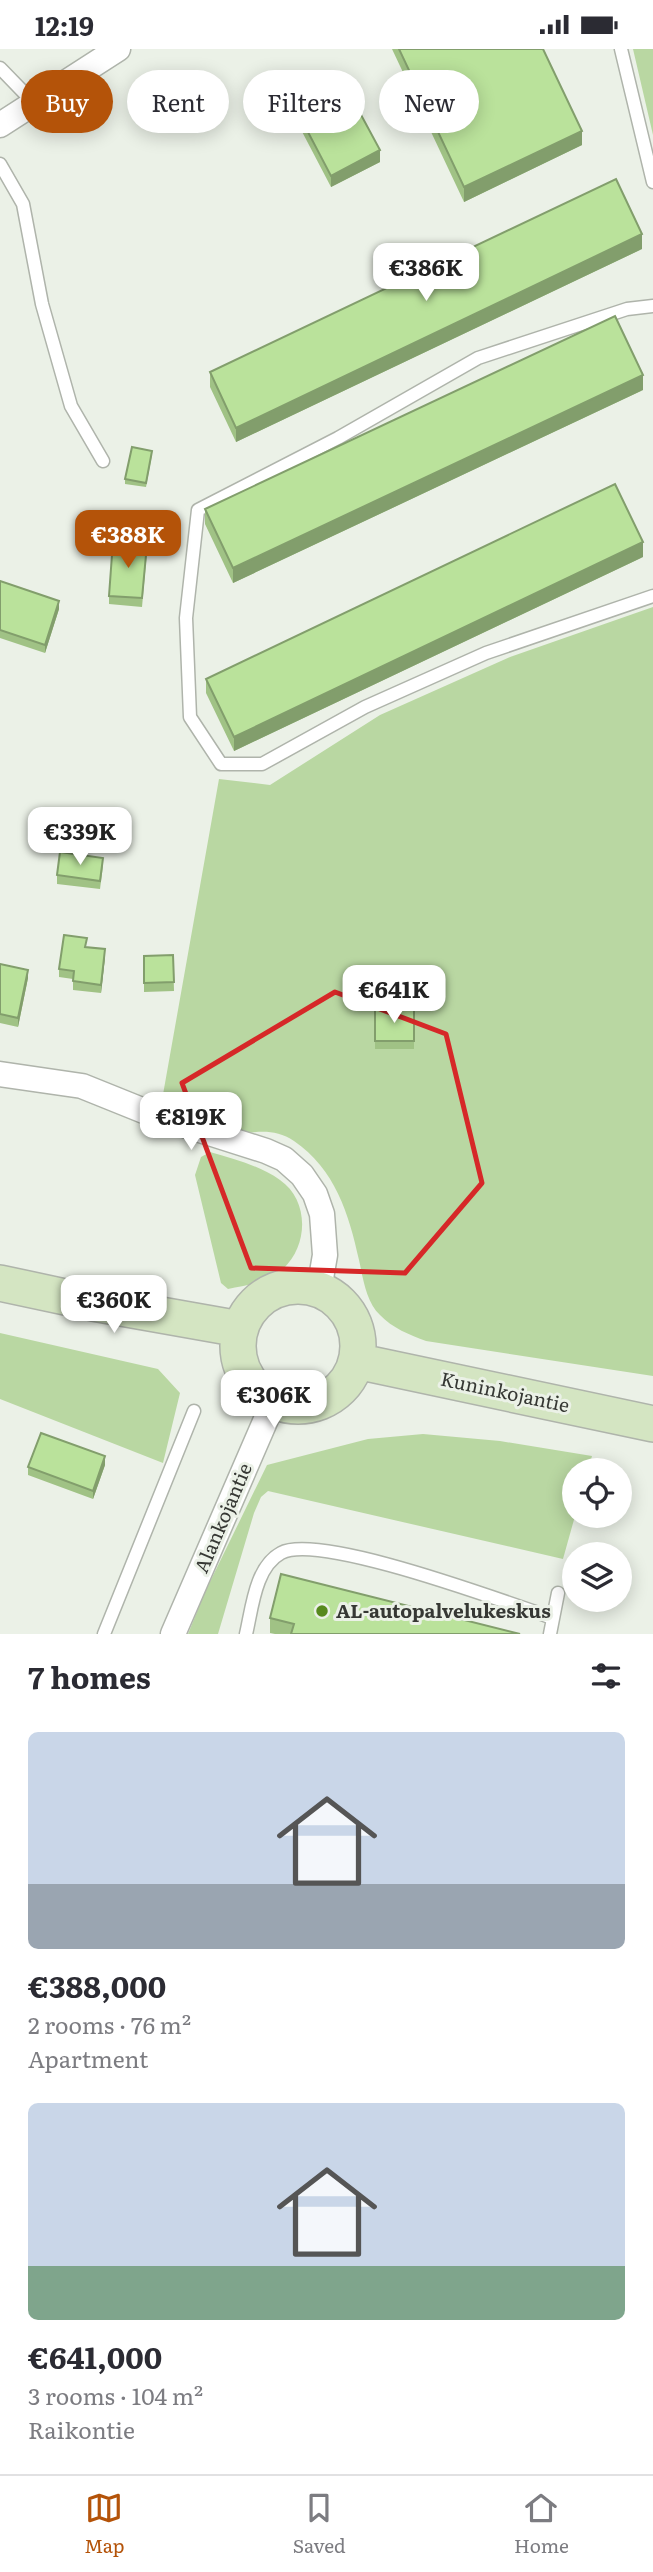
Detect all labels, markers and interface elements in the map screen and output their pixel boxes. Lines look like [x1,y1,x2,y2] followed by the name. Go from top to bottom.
[35,5,94,44] text: 12:19
[21,70,113,133] chip: Buy
[127,70,229,133] chip: Rent
[243,70,365,133] chip: Filters
[379,70,479,133] chip: New
[377,243,475,303] pin: €386K
[389,249,463,283] text: €386K
[79,511,177,570] pin: €388K
[91,516,165,550] text: €388K
[31,807,129,867] pin: €339K
[44,813,116,847] text: €339K
[345,965,443,1025] pin: €641K
[359,971,429,1005] text: €641K
[142,1093,240,1152] pin: €819K
[156,1098,226,1132] text: €819K
[65,1275,163,1335] pin: €360K
[77,1281,151,1315] text: €360K
[438,1364,572,1418] street label: Kuninkojantie
[225,1371,323,1430] pin: €306K
[237,1376,311,1410] text: €306K
[186,1458,258,1577] street label: Alankojantie
[562,1458,632,1612] map controls
[562,1458,632,1528] button: locate
[562,1542,632,1612] button: layers
[336,1596,551,1624] place label: AL-autopalvelukeskus
[314,1603,330,1619] marker: AL-autopalvelukeskus
[28,1654,151,1698] text: 7 homes
[587,1657,625,1695] icon: filters
[264,1778,390,1904] icon: home
[28,1963,166,2007] text: €388,000
[28,2007,191,2041] text: 2 rooms · 76 m²
[28,2041,148,2075] text: Apartment
[264,2149,390,2275] icon: home
[28,2334,162,2378] text: €641,000
[28,2378,203,2412] text: 3 rooms · 104 m²
[28,2412,135,2446] text: Raikontie
[84,2489,125,2559] tab: Map
[293,2489,346,2559] tab: Saved
[514,2489,569,2559] tab: Home

